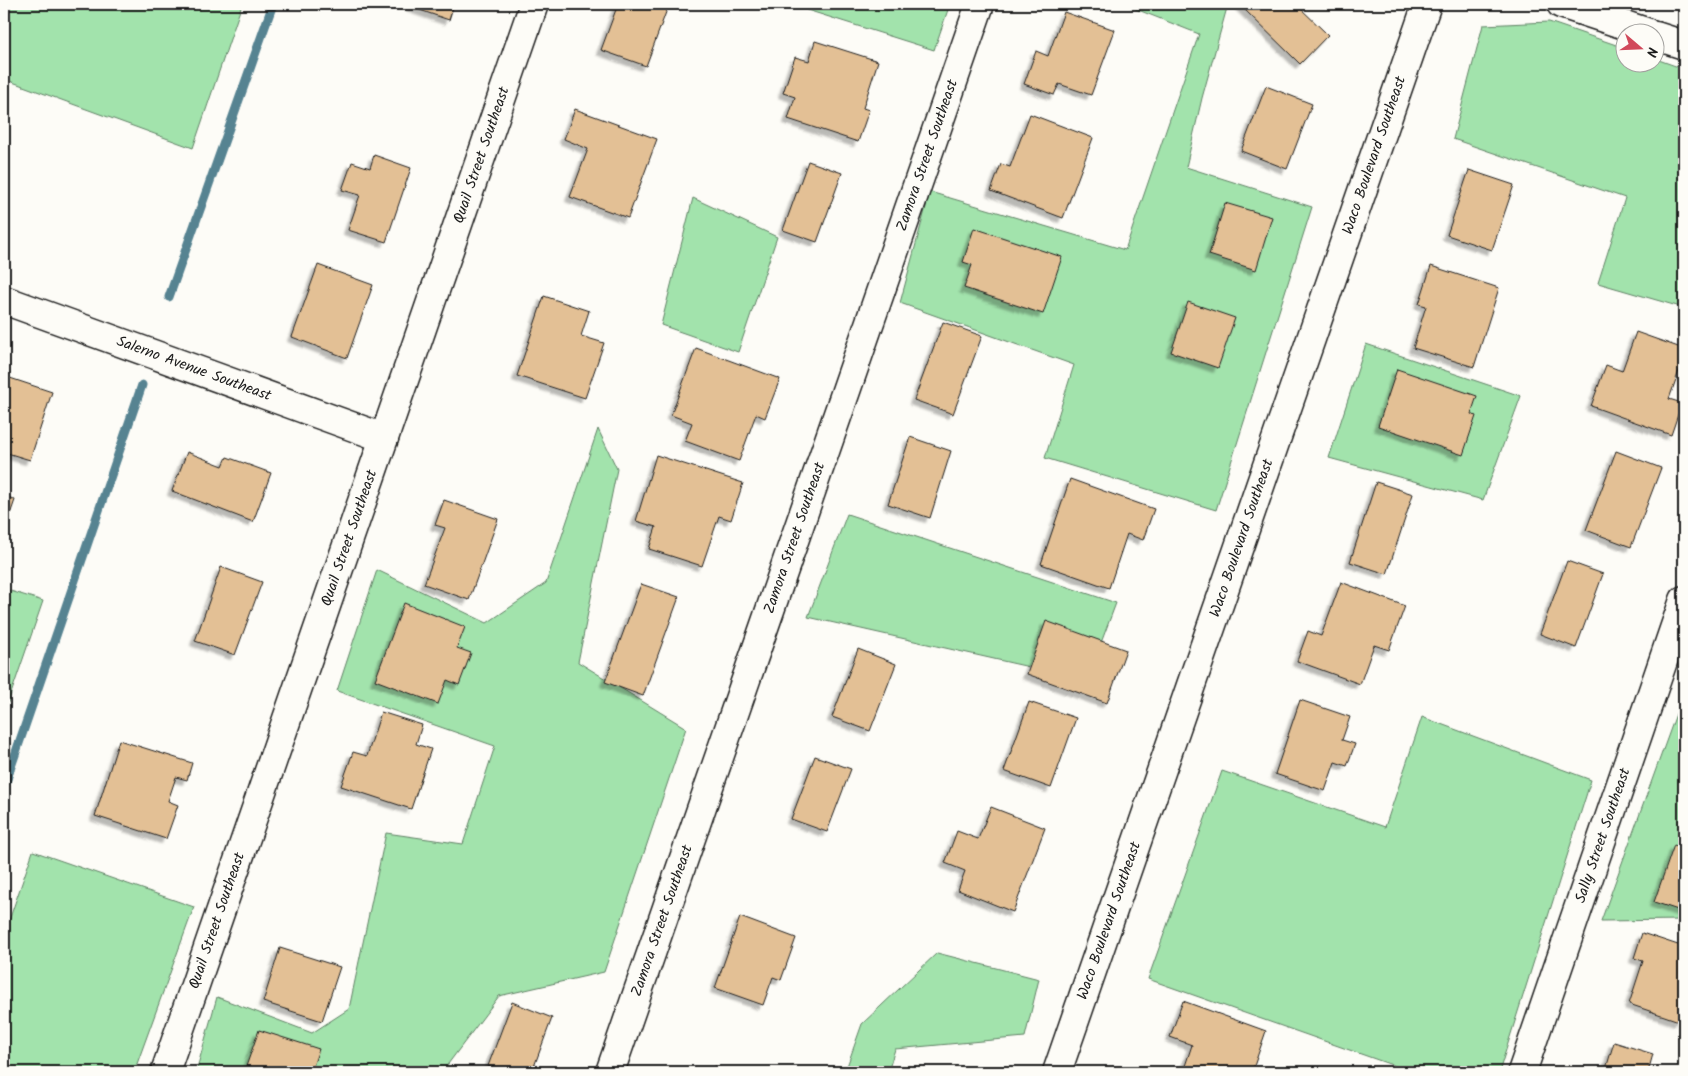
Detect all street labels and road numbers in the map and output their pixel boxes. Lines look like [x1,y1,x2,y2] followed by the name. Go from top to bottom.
[1336,73,1413,238] street label: Waco Boulevard Southeast
[890,76,965,235] street label: Zamora Street Southeast
[447,83,517,227] street label: Quail Street Southeast
[113,330,275,408] street label: Salerno Avenue Southeast
[1203,456,1281,621] street label: Waco Boulevard Southeast
[758,459,832,617] street label: Zamora Street Southeast
[315,466,384,610] street label: Quail Street Southeast
[1569,765,1638,906] street label: Sally Street Southeast
[1071,838,1148,1003] street label: Waco Boulevard Southeast
[625,842,700,1000] street label: Zamora Street Southeast
[183,849,252,992] street label: Quail Street Southeast

